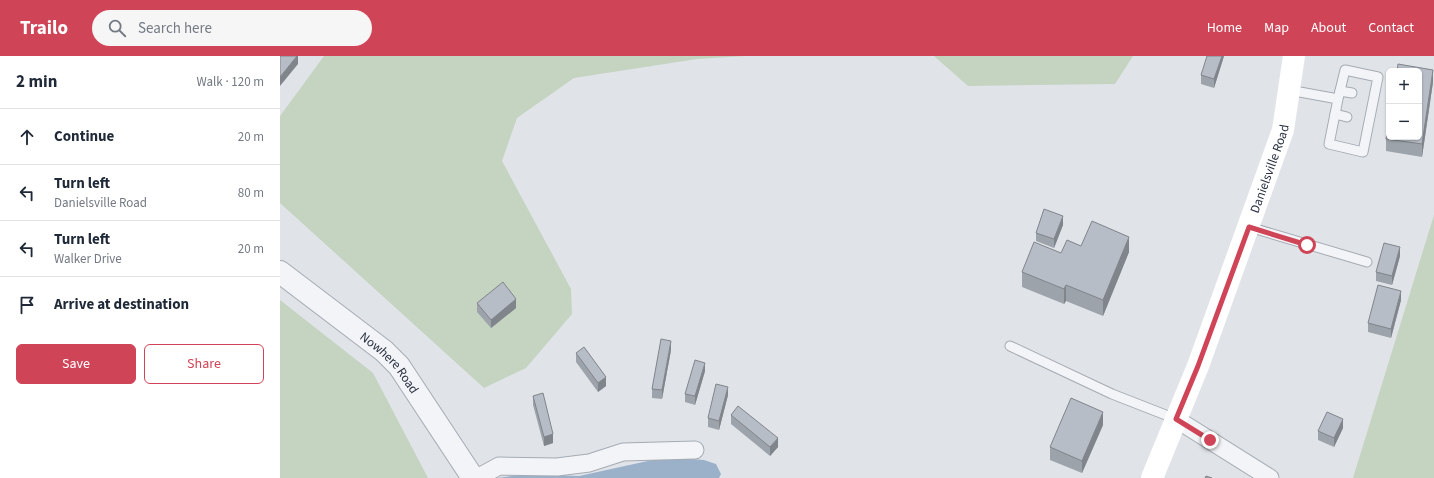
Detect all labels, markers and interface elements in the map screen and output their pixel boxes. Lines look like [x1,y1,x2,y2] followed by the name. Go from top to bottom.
[92,10,372,46] search box
[20,15,68,42] text: Trailo
[106,17,128,39] icon: search
[138,18,212,39] text: Search here
[1207,18,1242,38] text: Home
[1264,18,1289,38] text: Map
[1311,18,1346,38] text: About
[1368,18,1414,38] text: Contact
[1386,68,1422,140] map controls
[1386,68,1422,104] button: +
[16,70,57,94] text: 2 min
[196,73,264,91] text: Walk · 120 m
[1386,104,1422,140] button: −
[1246,123,1294,216] street label: Danielsville Road
[16,126,38,148] icon: ahead
[54,126,114,147] text: Continue
[238,128,264,146] text: 20 m
[54,173,110,194] text: Turn left
[16,182,38,204] icon: left
[238,184,264,202] text: 80 m
[54,194,147,212] text: Danielsville Road
[54,229,110,250] text: Turn left
[1298,236,1316,254] route start
[16,238,38,260] icon: left
[238,240,264,258] text: 20 m
[54,250,122,268] text: Walker Drive
[16,294,38,316] icon: arrive
[54,294,189,315] text: Arrive at destination
[356,328,423,397] street label: Nowhere Road
[16,344,136,384] button: Save
[144,344,264,384] button: Share
[1201,431,1219,449] route end

